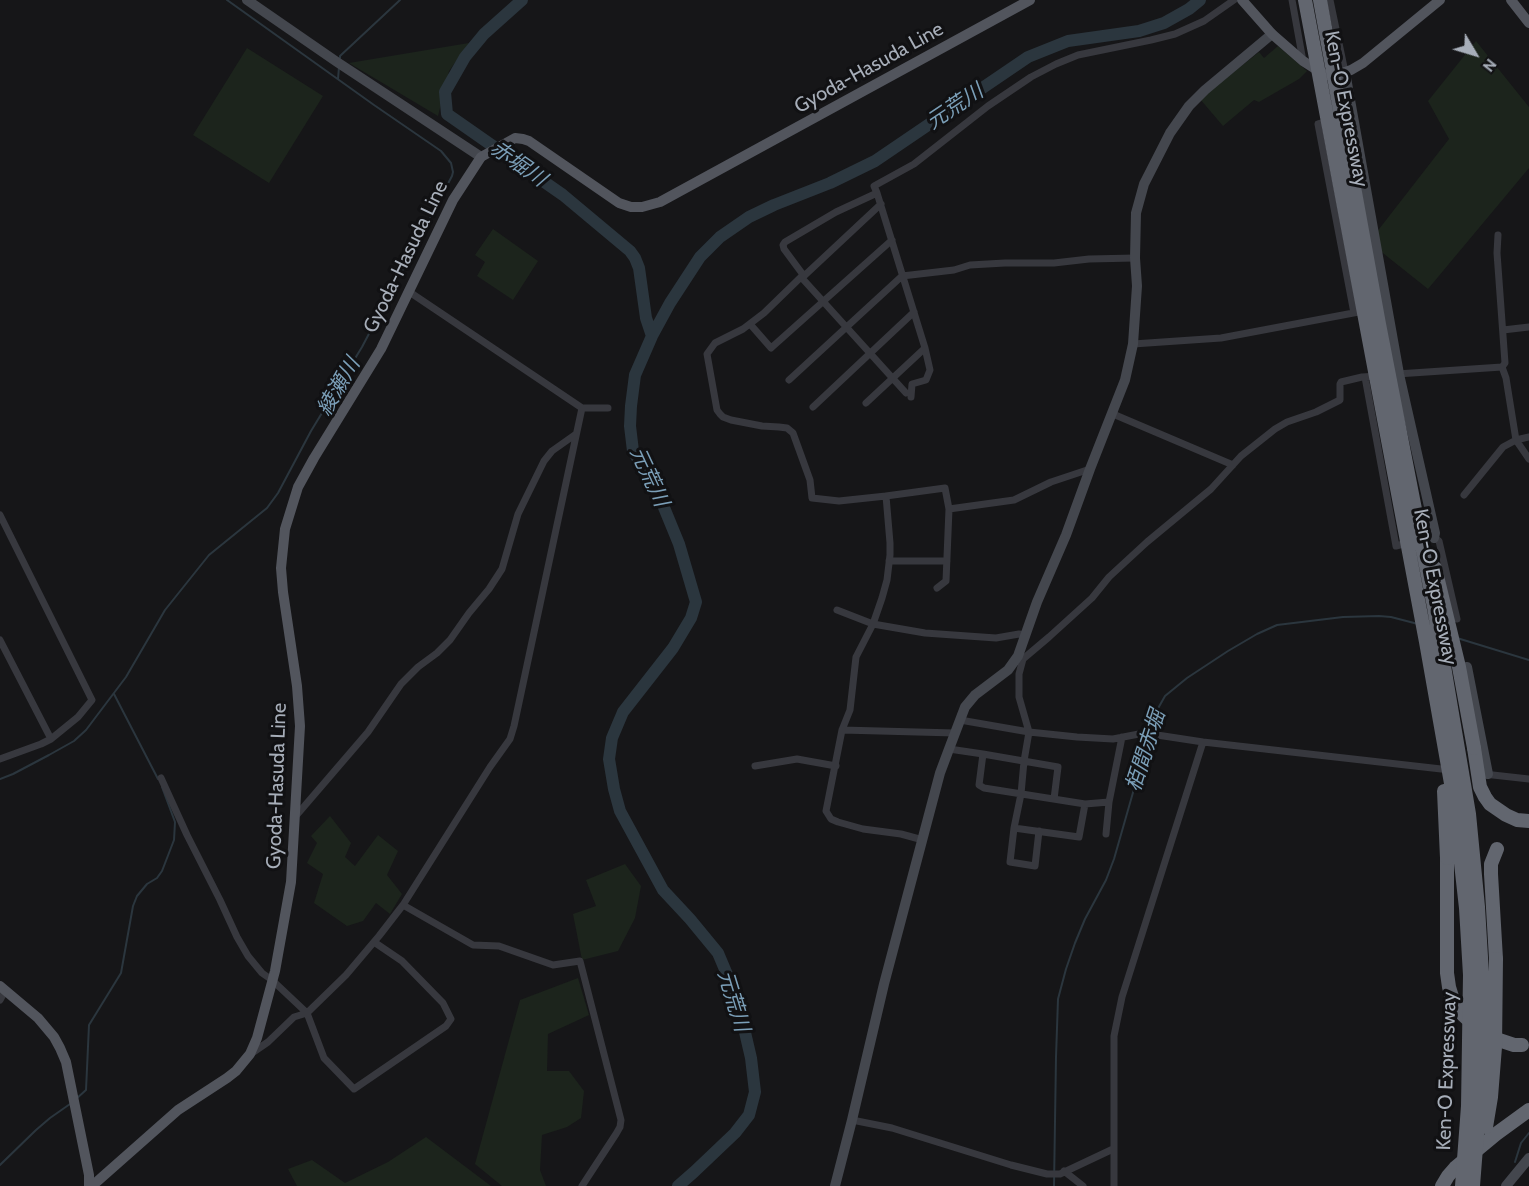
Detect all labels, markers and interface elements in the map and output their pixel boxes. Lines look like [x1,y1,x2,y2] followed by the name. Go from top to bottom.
[790,17,948,119] street label: Gyoda-Hasuda Line
[1445,24,1505,84] north arrow
[1319,29,1373,189] street label: Ken-O Expressway
[1479,55,1501,76] text: N
[922,79,988,135] water label: 元荒川
[485,136,551,192] water label: 赤堀川
[359,177,453,337] street label: Gyoda-Hasuda Line
[312,353,366,421] water label: 綾瀬川
[624,443,674,511] water label: 元荒川
[1408,507,1462,667] street label: Ken-O Expressway
[262,702,292,870] street label: Gyoda-Hasuda Line
[1121,707,1171,795] water label: 栢間赤堀
[712,967,754,1035] water label: 元荒川
[1432,991,1462,1151] street label: Ken-O Expressway

